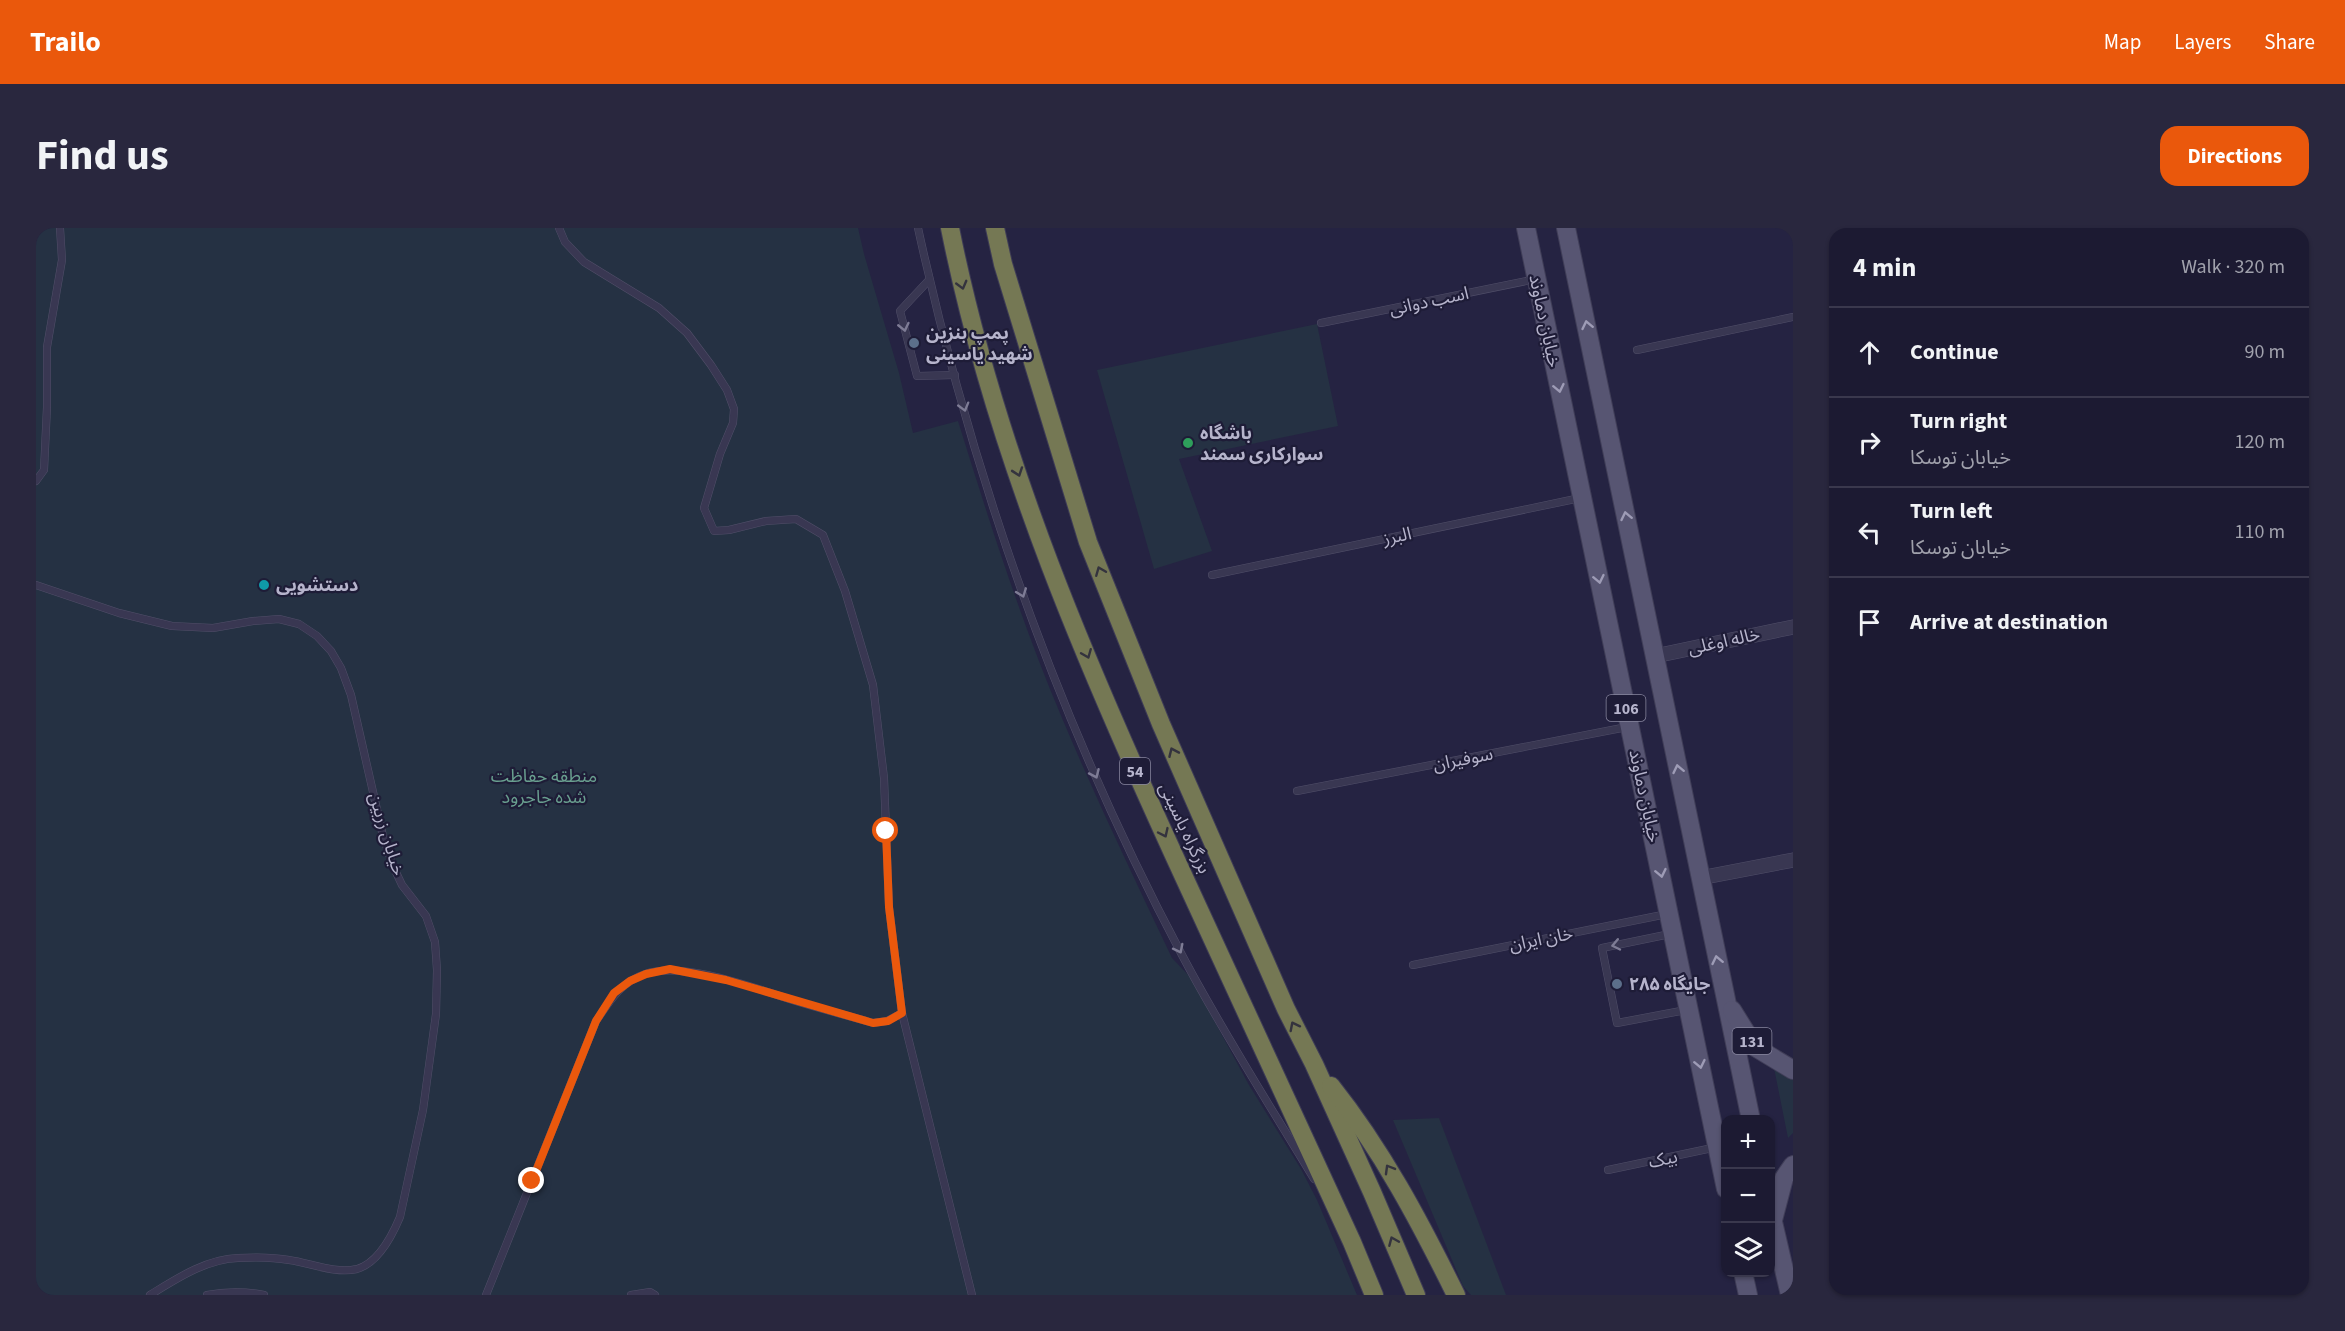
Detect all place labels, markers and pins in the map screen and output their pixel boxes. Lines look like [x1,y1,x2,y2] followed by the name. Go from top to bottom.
[926,321,1033,367] place label: پمپ بنزین شهید یاسینی
[907,336,921,350] marker: پمپ بنزین شهید یاسینی
[1200,421,1323,467] place label: باشگاه سوارکاری سمند
[1181,436,1195,450] marker: باشگاه سوارکاری سمند
[276,573,358,598] place label: دستشویی
[257,578,271,592] marker: دستشویی
[1629,972,1710,997] place label: جایگاه ۲۸۵
[1610,977,1624,991] marker: جایگاه ۲۸۵

